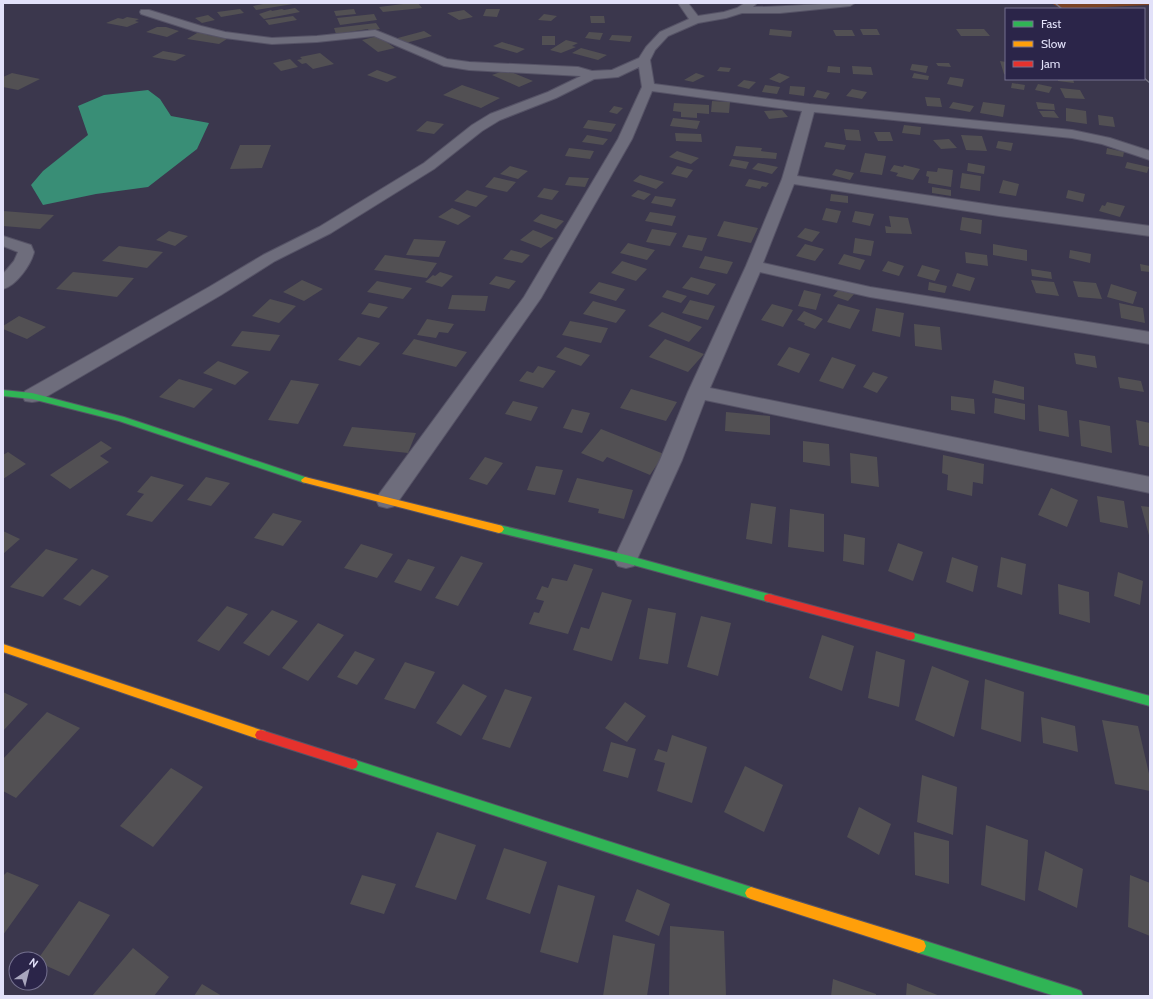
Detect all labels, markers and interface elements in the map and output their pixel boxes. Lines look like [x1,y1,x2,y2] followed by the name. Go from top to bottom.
[1005,8,1145,80] legend
[1041,16,1061,31] text: Fast
[1041,36,1066,51] text: Slow
[1040,56,1060,71] text: Jam
[8,951,48,991] north arrow
[27,955,41,971] text: N

